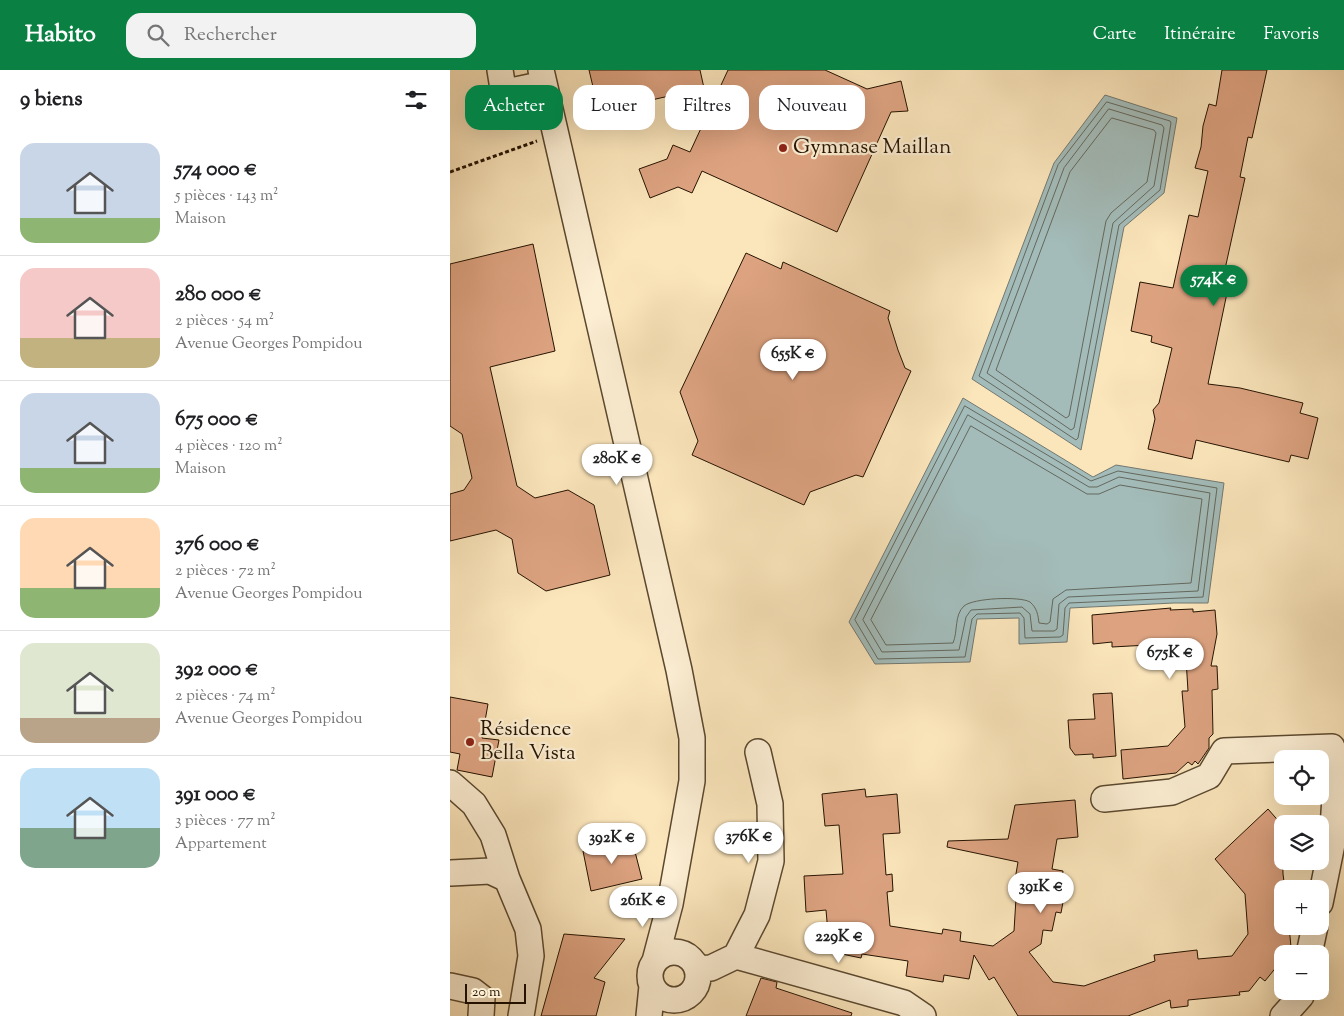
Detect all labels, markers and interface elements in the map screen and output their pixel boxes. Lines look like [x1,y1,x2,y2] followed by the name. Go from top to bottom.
[126,13,476,58] search box
[25,18,96,52] text: Habito
[144,21,172,49] icon: search
[184,22,277,49] text: Rechercher
[1093,22,1136,48] text: Carte
[1164,22,1236,48] text: Itinéraire
[1264,22,1319,48] text: Favoris
[20,85,82,115] text: 9 biens
[465,85,563,130] chip: Acheter
[573,85,655,130] chip: Louer
[665,85,749,130] chip: Filtres
[759,85,865,130] chip: Nouveau
[402,86,430,114] icon: filters
[793,133,951,163] place label: Gymnase Maillan
[777,142,789,154] marker: Gymnase Maillan
[175,155,257,185] text: 574 000 €
[60,163,120,223] icon: home
[175,185,279,208] text: 5 pièces · 143 m²
[175,208,226,231] text: Maison
[1173,264,1255,307] pin: 574K €
[1191,269,1237,292] text: 574K €
[175,280,262,310] text: 280 000 €
[60,288,120,348] icon: home
[175,310,274,333] text: 2 pièces · 54 m²
[175,333,362,356] text: Avenue Georges Pompidou
[752,338,834,381] pin: 655K €
[771,343,815,366] text: 655K €
[175,405,258,435] text: 675 000 €
[60,413,120,473] icon: home
[175,435,283,458] text: 4 pièces · 120 m²
[576,444,658,486] pin: 280K €
[593,448,641,471] text: 280K €
[175,458,226,481] text: Maison
[175,530,260,560] text: 376 000 €
[60,538,120,598] icon: home
[175,560,276,583] text: 2 pièces · 72 m²
[175,583,362,606] text: Avenue Georges Pompidou
[1129,638,1211,680] pin: 675K €
[1147,642,1193,665] text: 675K €
[175,655,259,685] text: 392 000 €
[60,663,120,723] icon: home
[175,685,276,708] text: 2 pièces · 74 m²
[175,708,362,731] text: Avenue Georges Pompidou
[480,715,576,769] place label: Résidence Bella Vista
[464,736,476,748] marker: Résidence Bella Vista
[1274,750,1329,1000] map controls
[1274,750,1329,805] button: locate
[175,780,256,810] text: 391 000 €
[60,788,120,848] icon: home
[175,810,276,833] text: 3 pièces · 77 m²
[1274,815,1329,870] button: layers
[571,822,653,865] pin: 392K €
[708,822,790,864] pin: 376K €
[725,826,773,849] text: 376K €
[589,827,635,850] text: 392K €
[175,833,267,856] text: Appartement
[1000,872,1082,914] pin: 391K €
[1019,876,1063,899] text: 391K €
[1274,880,1329,935] button: +
[602,886,684,928] pin: 261K €
[620,890,666,913] text: 261K €
[798,922,880,964] pin: 229K €
[815,926,863,949] text: 229K €
[1274,945,1329,1000] button: −
[465,981,526,1004] scale bar
[472,983,501,1003] text: 20 m

